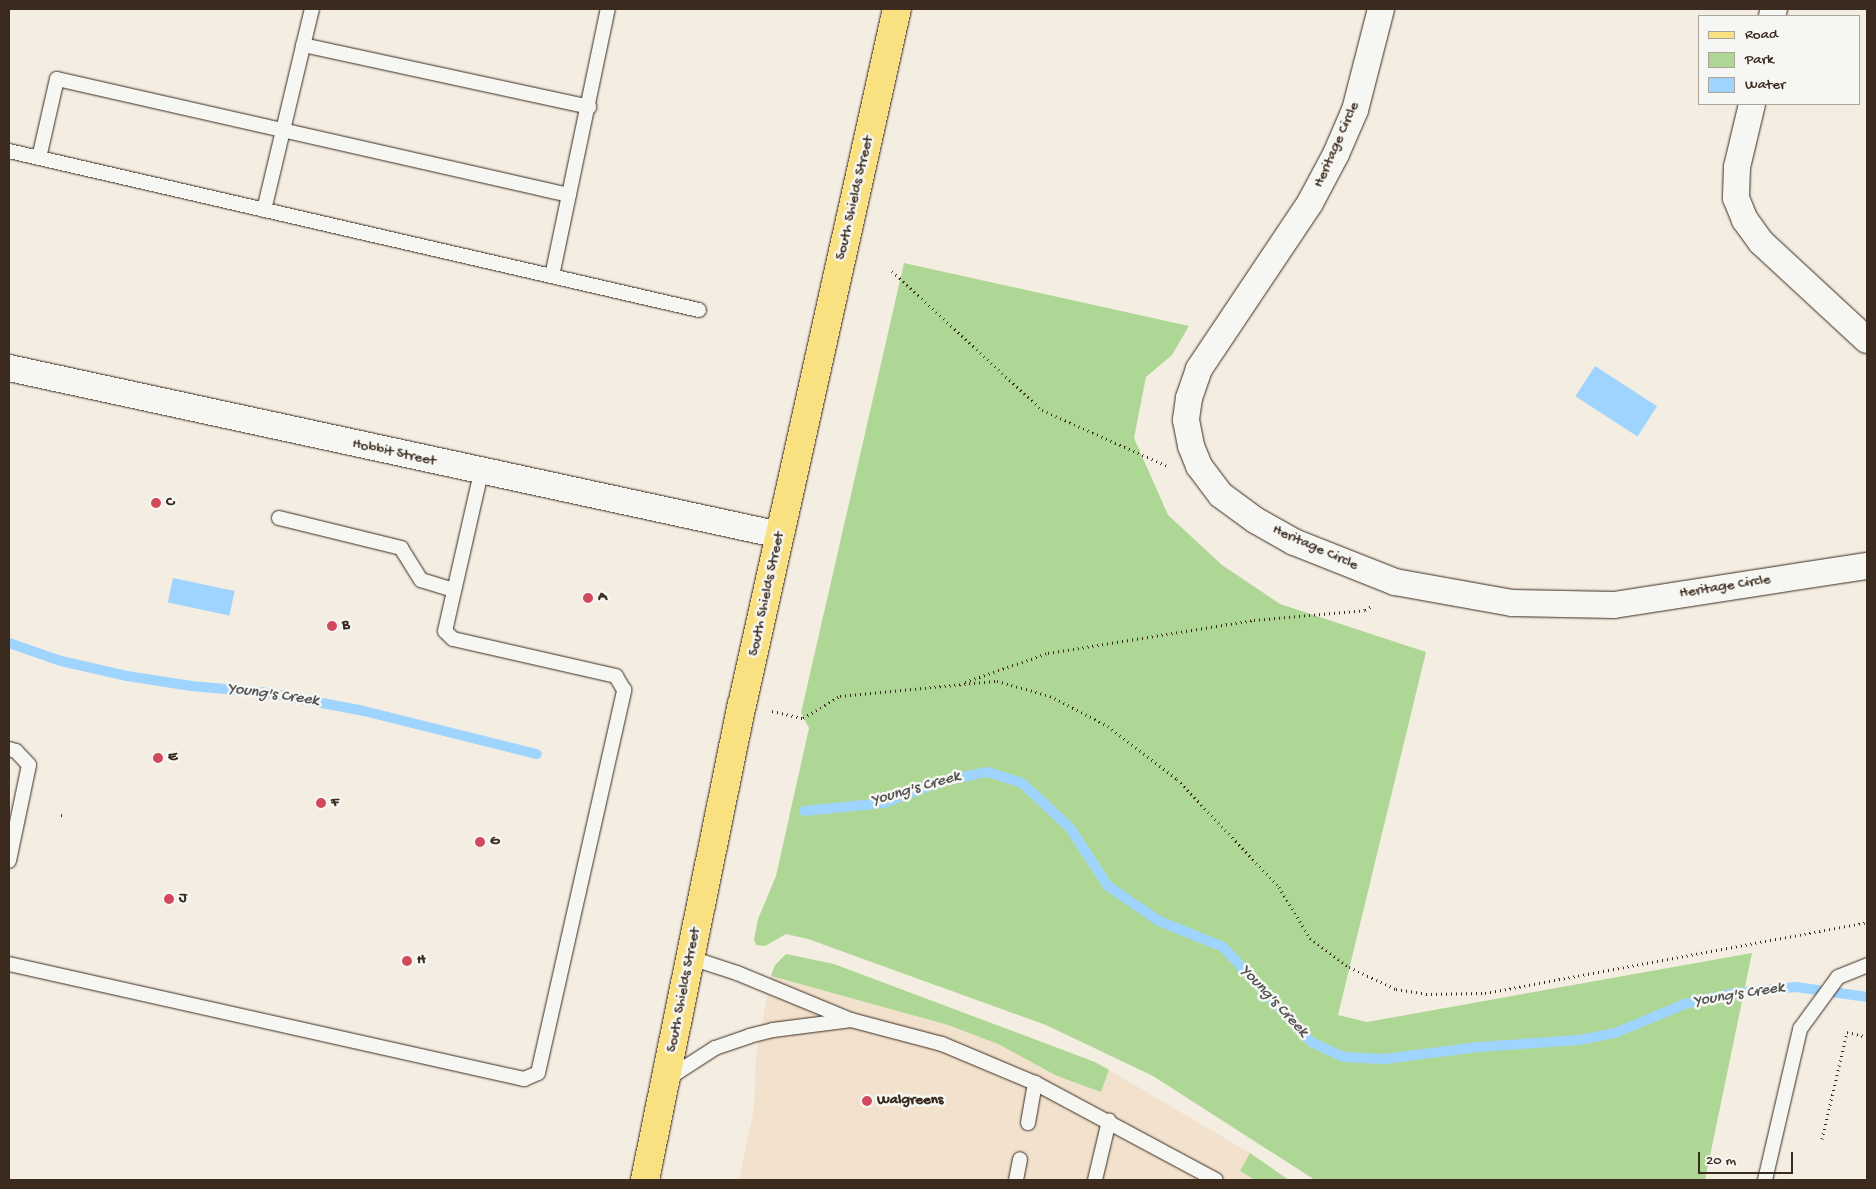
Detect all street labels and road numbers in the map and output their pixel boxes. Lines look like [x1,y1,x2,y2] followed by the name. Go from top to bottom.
[1310,99,1364,191] street label: Heritage Circle
[832,134,878,262] street label: South Shields Street
[351,435,437,471] street label: Hobbit Street
[1269,521,1361,575] street label: Heritage Circle
[745,530,789,658] street label: South Shields Street
[1678,571,1772,603] street label: Heritage Circle
[663,926,705,1054] street label: South Shields Street

